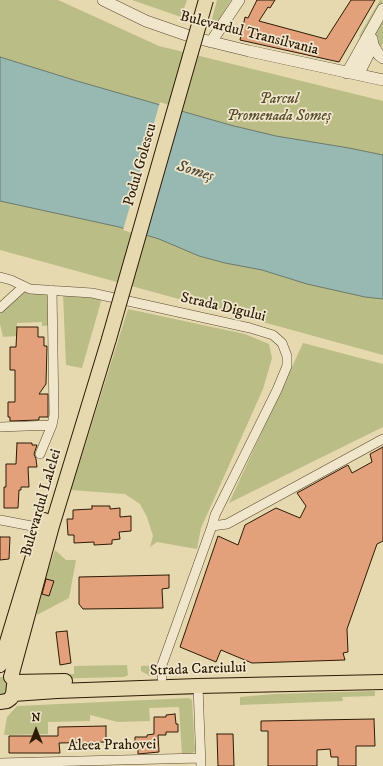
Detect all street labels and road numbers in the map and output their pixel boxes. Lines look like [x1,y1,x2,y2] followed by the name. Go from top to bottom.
[178,8,320,60] street label: Bulevardul Transilvania
[121,122,161,208] street label: Podul Golescu
[179,289,267,327] street label: Strada Digului
[18,447,66,559] street label: Bulevardul Lalelei
[149,659,247,681] street label: Strada Careiului
[68,736,156,756] street label: Aleea Prahovei

